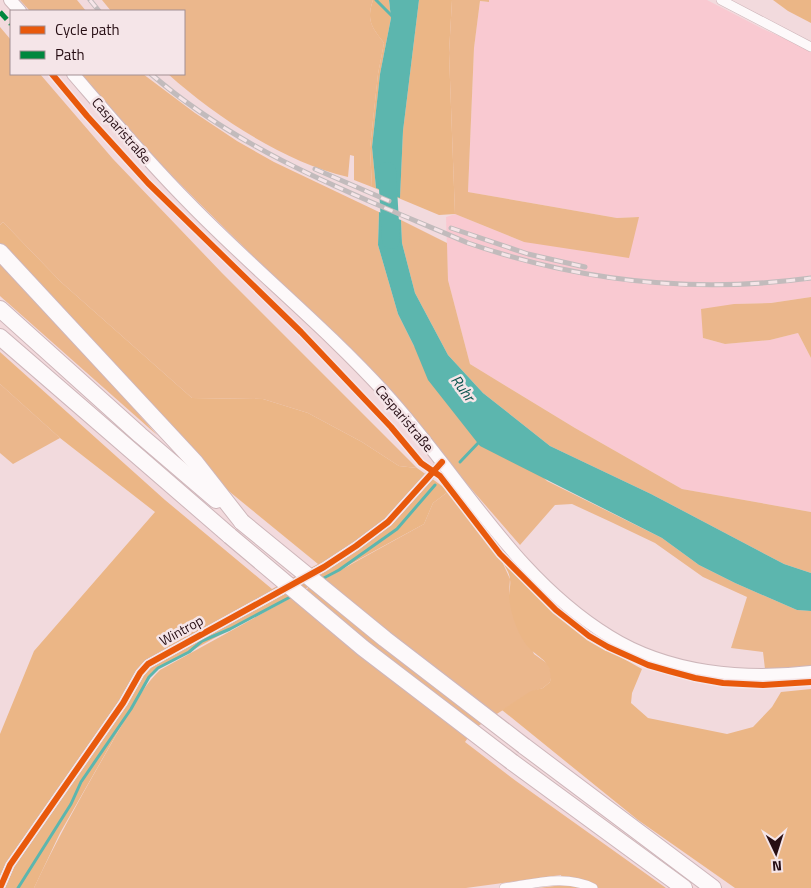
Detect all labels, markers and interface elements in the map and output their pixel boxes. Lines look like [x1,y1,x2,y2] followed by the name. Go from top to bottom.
[10,10,185,75] legend
[55,18,120,41] text: Cycle path
[55,43,85,66] text: Path
[87,92,157,168] street label: Casparistraße
[445,370,482,408] water label: Ruhr
[371,380,439,456] street label: Casparistraße
[155,609,207,651] street label: Wintrop
[751,828,801,878] north arrow
[771,856,783,877] text: N

